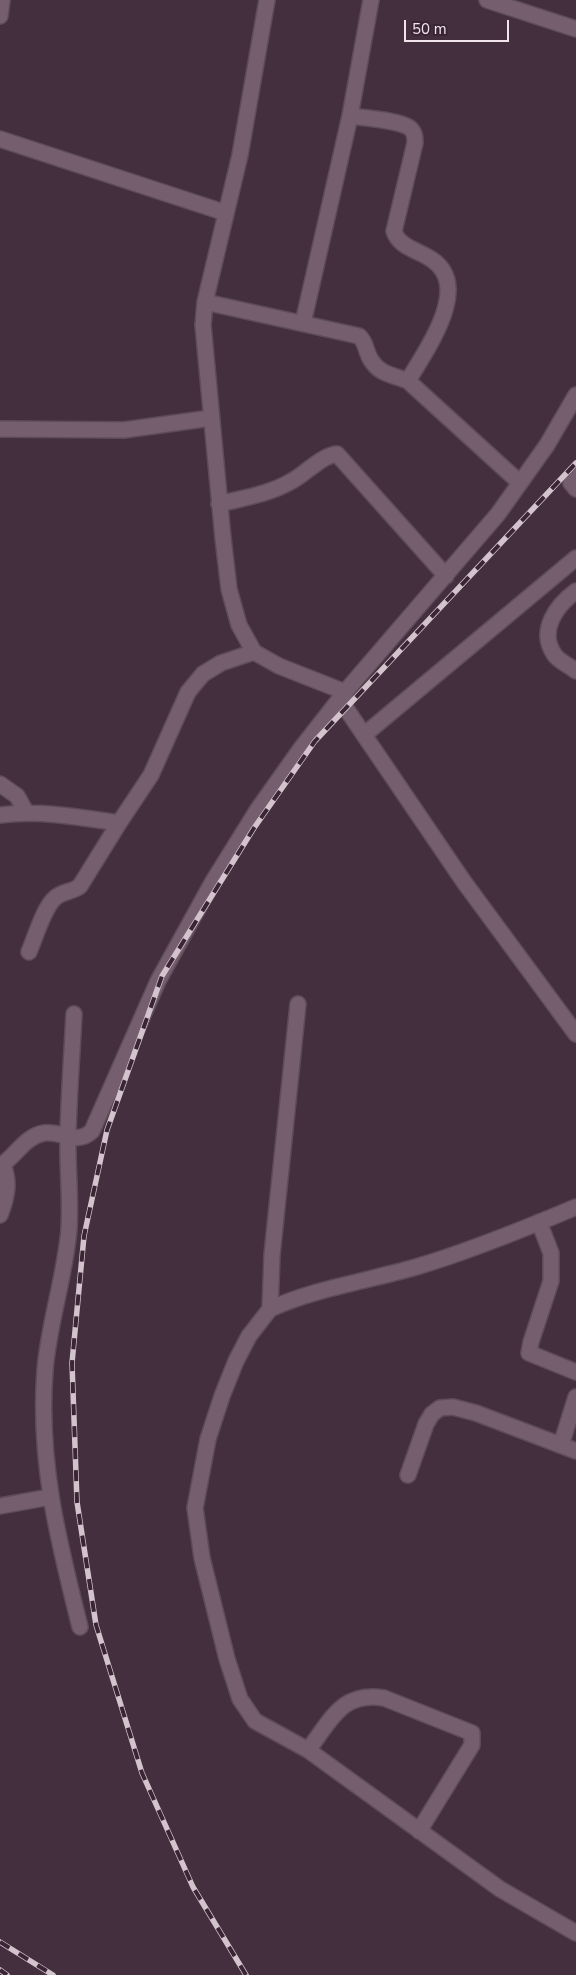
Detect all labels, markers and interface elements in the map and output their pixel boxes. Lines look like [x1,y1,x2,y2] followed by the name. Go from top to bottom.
[406,10,511,42] scale bar
[412,19,447,39] text: 50 m

